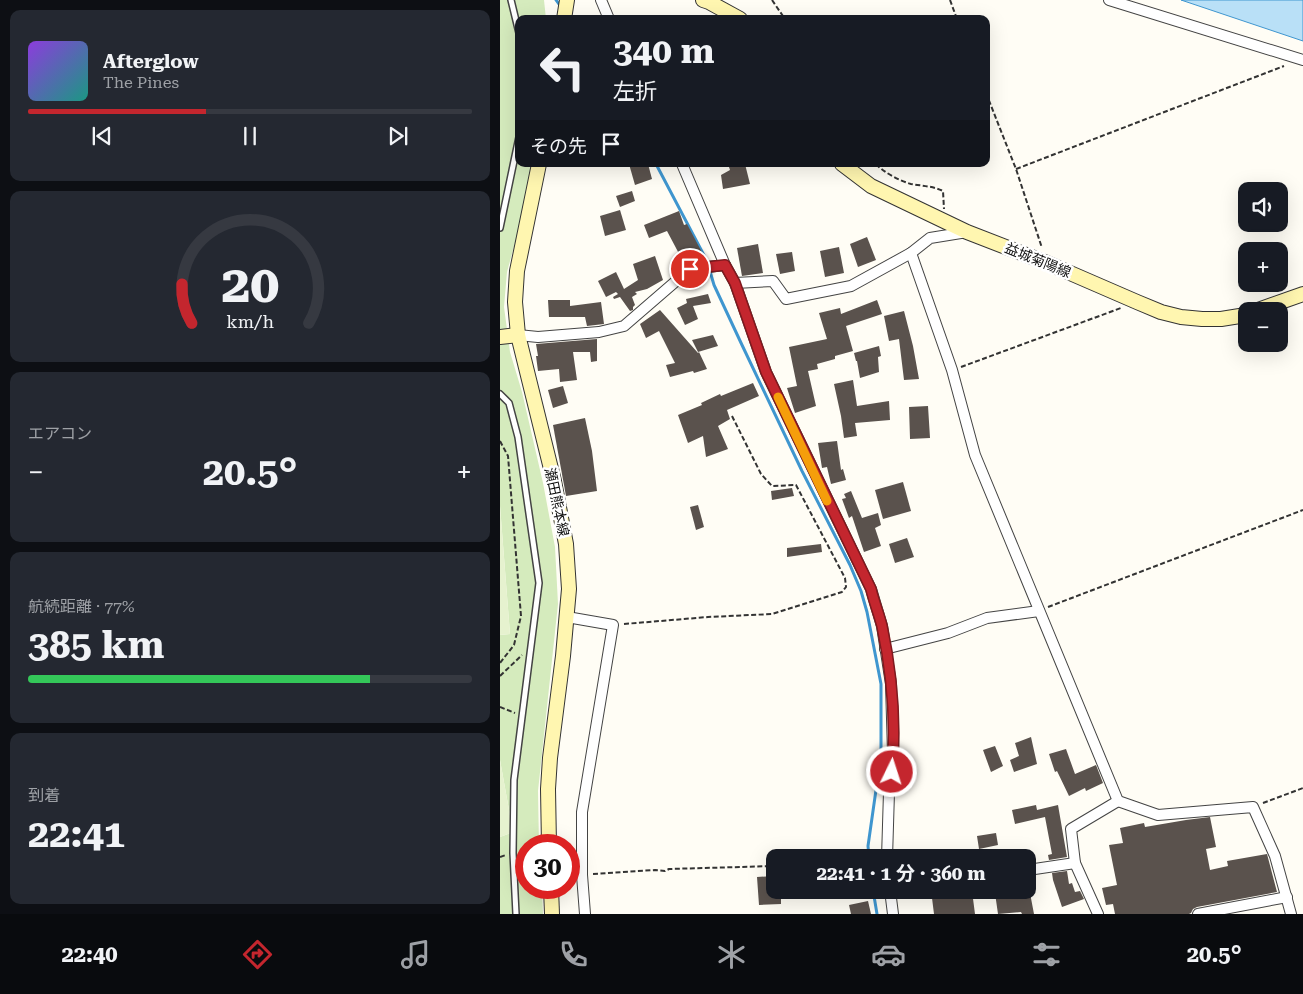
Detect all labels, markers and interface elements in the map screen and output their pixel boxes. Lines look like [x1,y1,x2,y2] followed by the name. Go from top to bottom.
[613,31,714,72] text: 340 m
[530,35,595,100] icon: left
[103,50,199,73] text: Afterglow
[103,73,179,92] text: The Pines
[613,79,657,104] text: 左折
[88,122,116,150] icon: previous
[236,122,264,150] icon: pause
[384,122,412,150] icon: next
[597,130,625,158] icon: arrive
[530,135,587,158] text: その先
[1238,182,1288,352] map controls
[1238,182,1288,232] button: sound
[1003,239,1073,281] street label: 益城菊陽線
[1238,242,1288,292] button: +
[669,248,711,290] pin
[221,254,279,315] text: 20
[676,255,704,283] icon: arrive
[1238,302,1288,352] button: −
[226,311,274,332] text: km/h
[28,424,92,443] text: エアコン
[203,450,297,494] text: 20.5°
[28,456,44,489] text: −
[456,456,472,489] text: +
[542,466,572,538] street label: 瀬田熊本線
[28,597,135,616] text: 航続距離 · 77%
[28,623,164,667] text: 385 km
[865,745,917,797] position arrow
[28,786,60,805] text: 到着
[28,812,125,856] text: 22:41
[515,834,580,899] speed limit sign: 30
[816,862,986,885] text: 22:41 · 1 分 · 360 m
[240,937,275,972] icon: directions
[398,937,433,972] icon: music
[556,937,591,972] icon: phone
[714,937,749,972] icon: climate
[871,937,906,972] icon: car
[1029,937,1064,972] icon: filters
[61,942,118,967] text: 22:40
[1187,942,1242,967] text: 20.5°

